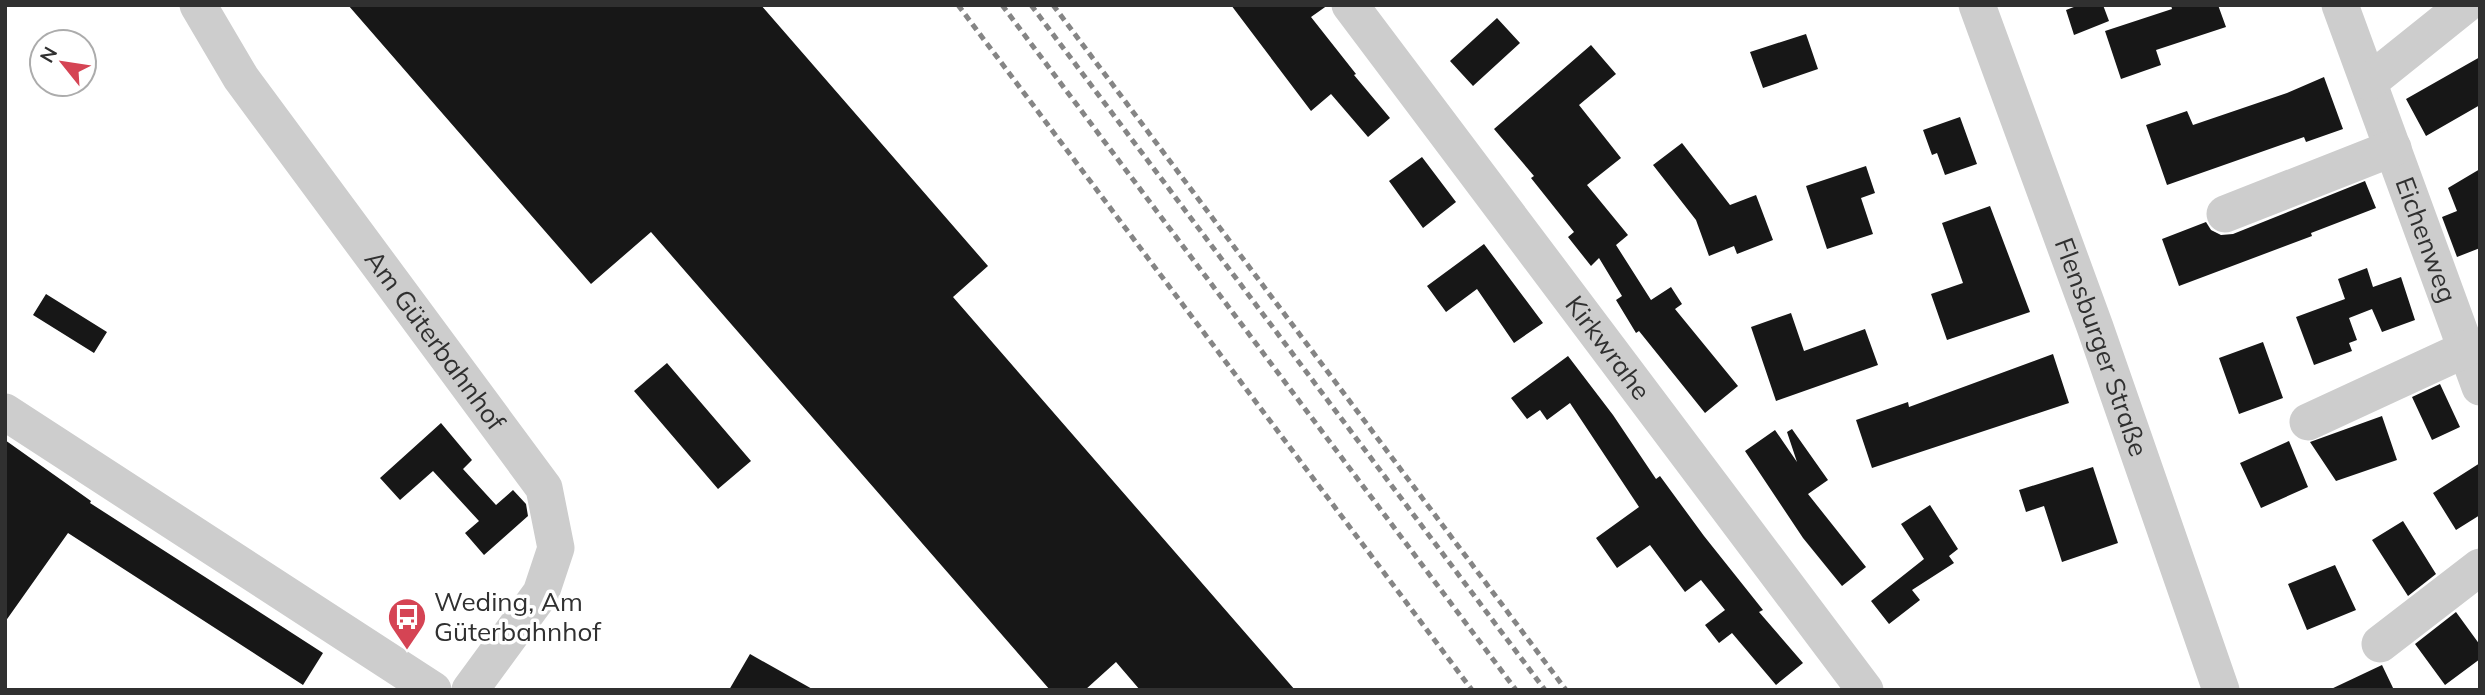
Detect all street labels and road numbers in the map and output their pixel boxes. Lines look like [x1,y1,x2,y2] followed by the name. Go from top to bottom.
[2388,172,2465,307] street label: Eichenweg
[2048,233,2156,461] street label: Flensburger Straße
[358,243,513,438] street label: Am Güterbahnhof
[1558,289,1658,406] street label: Kirkwrahe

